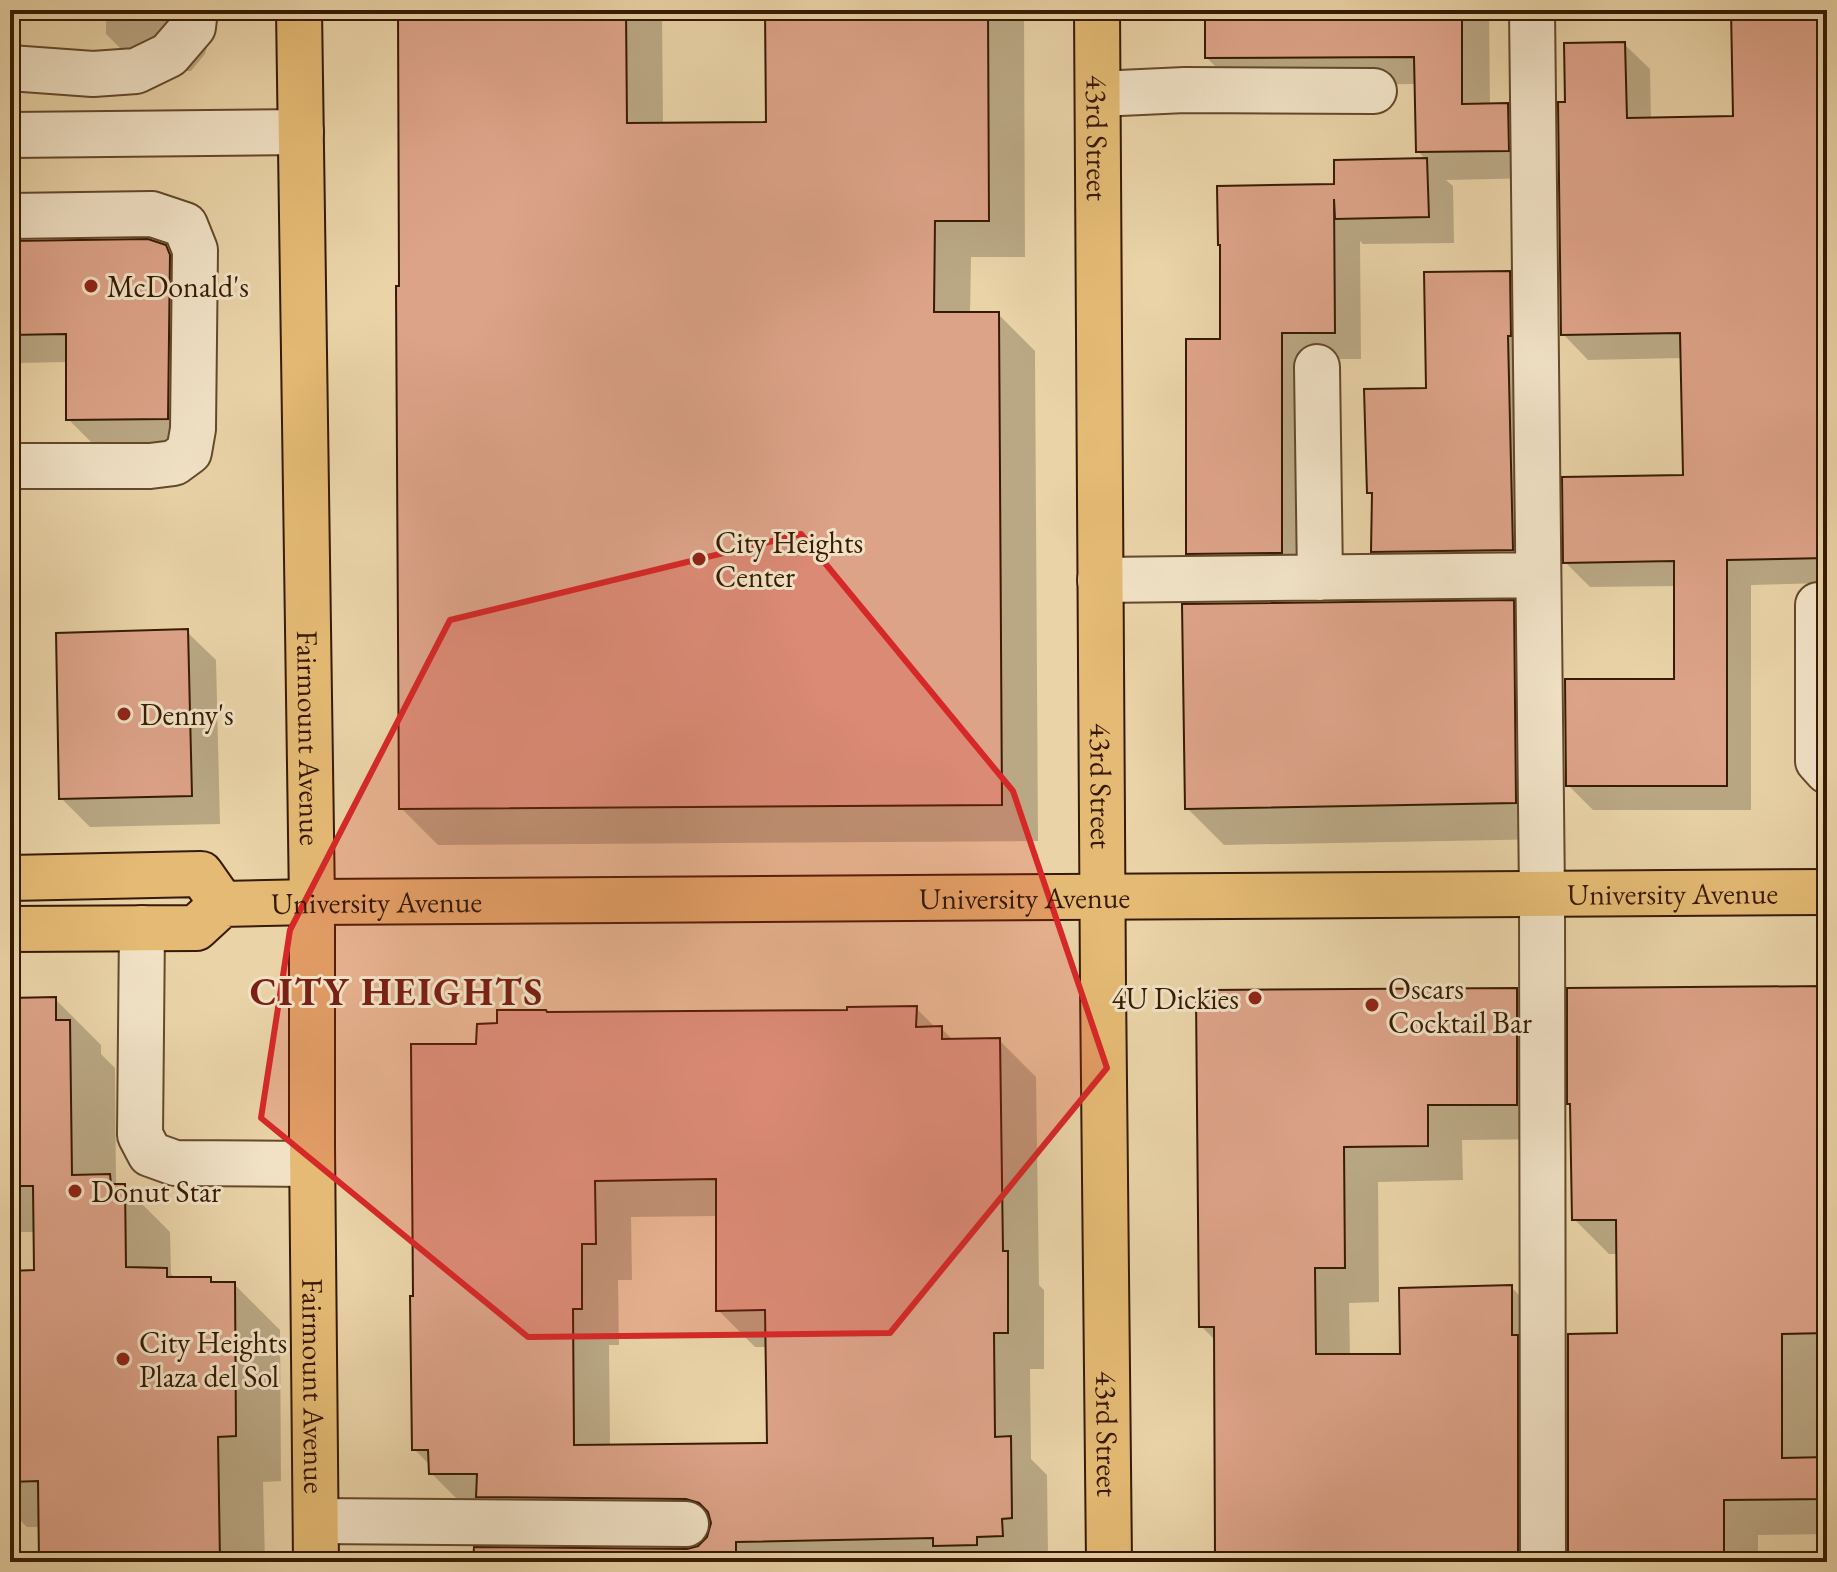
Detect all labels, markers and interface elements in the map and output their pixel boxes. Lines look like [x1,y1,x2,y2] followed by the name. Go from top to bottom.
[1078,75,1118,202] street label: 43rd Street
[107,267,249,306] place label: McDonald's
[82,277,100,295] marker: McDonald's
[715,523,863,596] place label: City Heights Center
[690,550,708,568] marker: City Heights Center
[289,630,331,846] street label: Fairmount Avenue
[140,695,234,734] place label: Denny's
[115,705,133,723] marker: Denny's
[1082,723,1122,850] street label: 43rd Street
[1567,873,1778,913] street label: University Avenue
[919,877,1130,917] street label: University Avenue
[271,881,482,922] street label: University Avenue
[250,967,544,1016] district label: CITY HEIGHTS
[1388,969,1532,1042] place label: Oscars Cocktail Bar
[1111,979,1239,1018] place label: 4U Dickies
[1246,989,1264,1007] marker: 4U Dickies
[1363,996,1381,1014] marker: Oscars Cocktail Bar
[91,1172,221,1211] place label: Donut Star
[66,1182,84,1200] marker: Donut Star
[294,1278,335,1494] street label: Fairmount Avenue
[139,1323,287,1396] place label: City Heights Plaza del Sol
[114,1350,132,1368] marker: City Heights Plaza del Sol
[1088,1371,1128,1498] street label: 43rd Street

